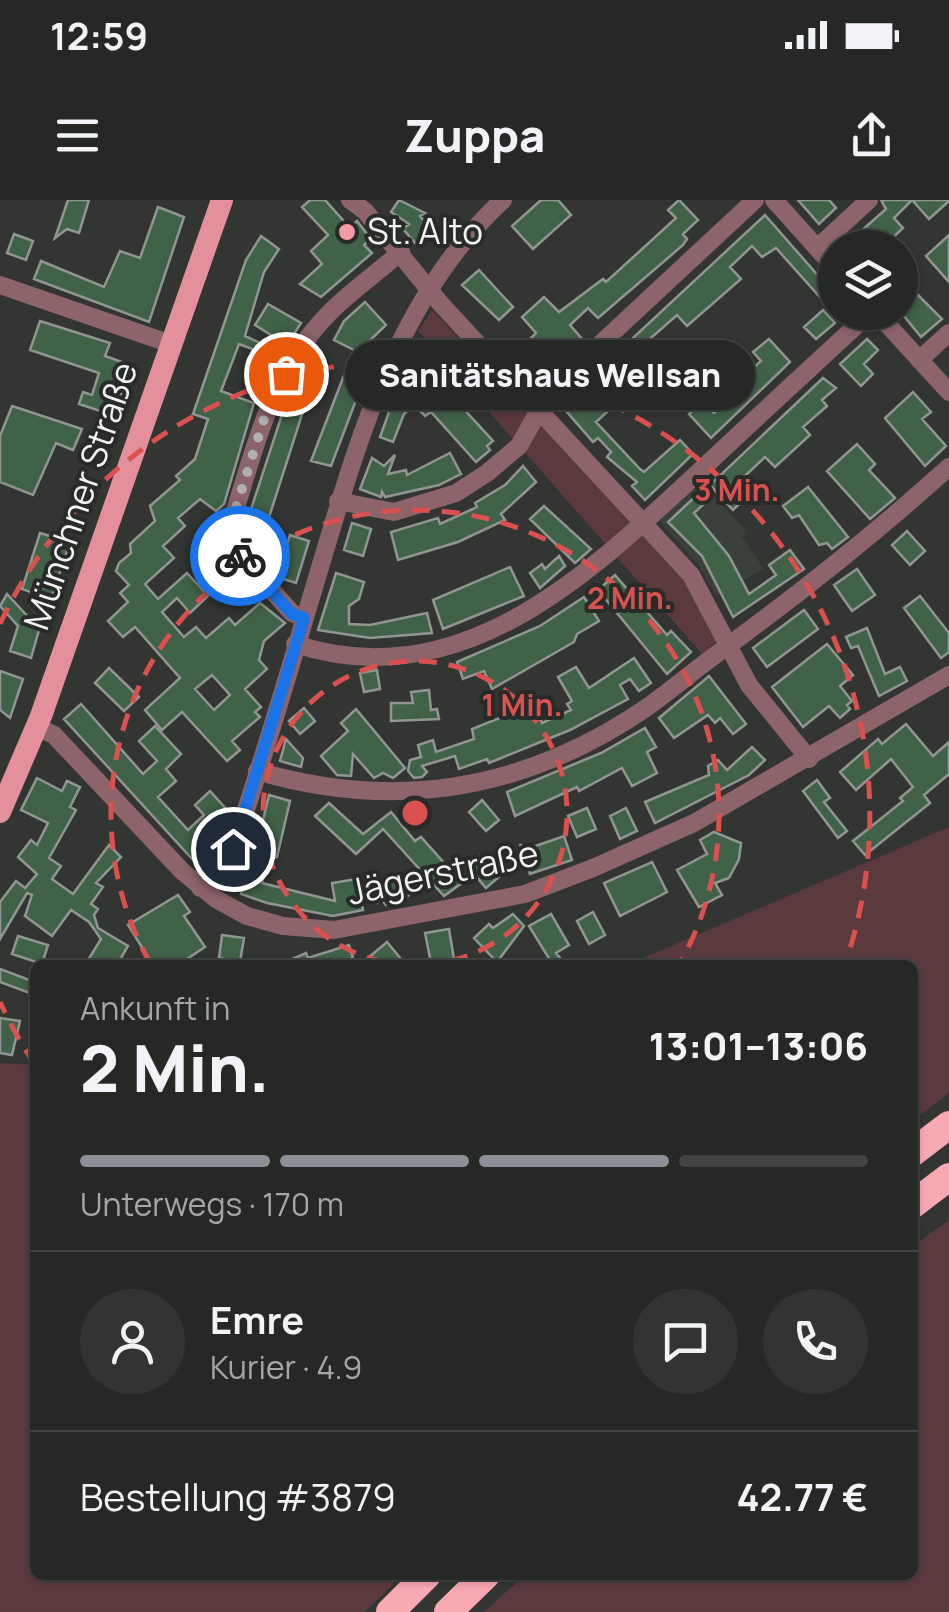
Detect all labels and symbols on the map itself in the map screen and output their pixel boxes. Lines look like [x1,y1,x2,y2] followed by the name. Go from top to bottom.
[367,207,483,255] place label: St. Alto
[336,221,358,243] marker: St. Alto
[244,332,329,417] pin
[346,339,756,409] callout: Sanitätshaus Wellsan
[12,355,148,636] street label: Münchner Straße
[694,469,780,510] text: 3 Min.
[190,506,290,606] courier
[587,577,673,618] text: 2 Min.
[481,684,563,725] text: 1 Min.
[397,795,433,831] centre of rings
[191,807,276,892] pin
[343,828,543,916] street label: Jägerstraße

